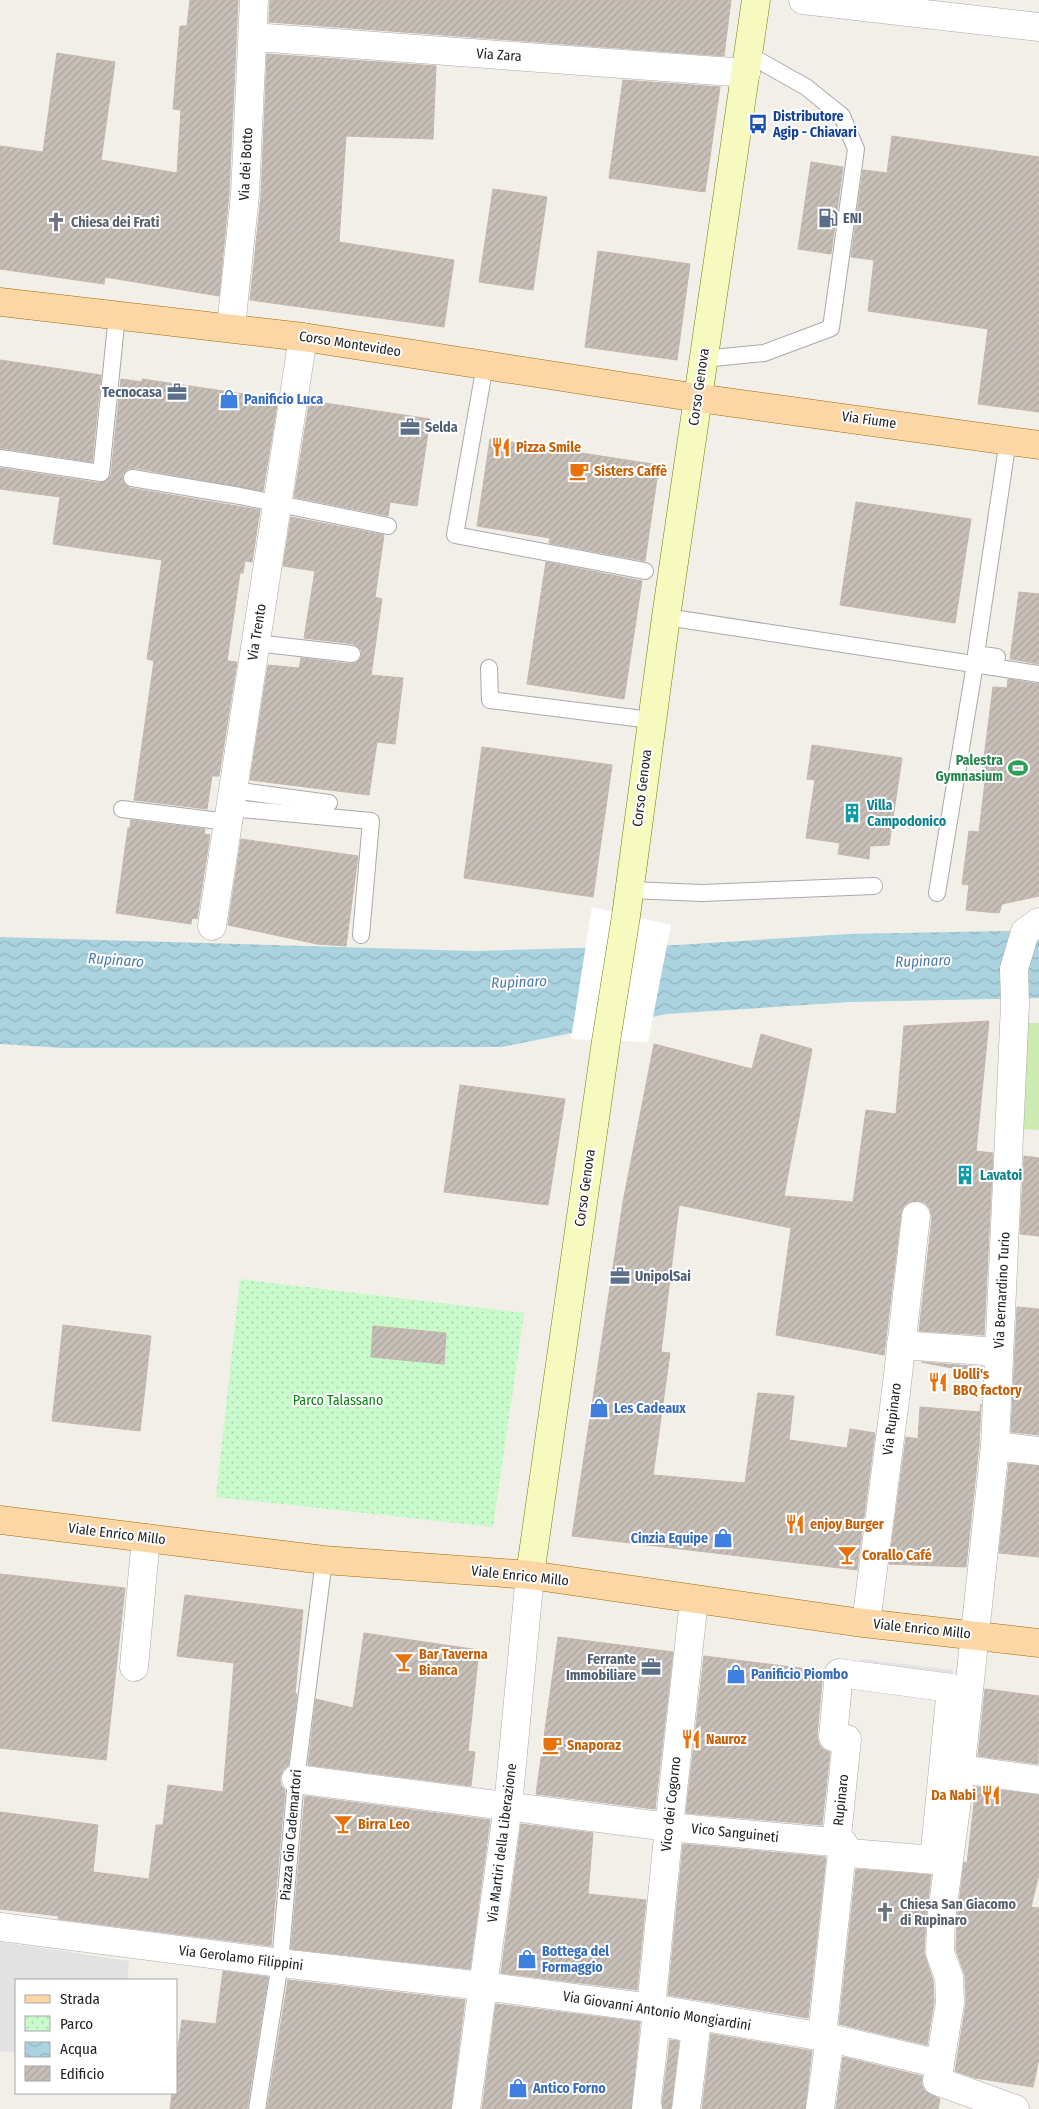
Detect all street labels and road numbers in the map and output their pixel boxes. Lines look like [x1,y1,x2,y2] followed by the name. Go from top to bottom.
[476,45,522,65] street label: Via Zara
[236,127,256,201] street label: Via dei Botto
[298,328,402,360] street label: Corso Montevideo
[685,347,713,427] street label: Corso Genova
[841,408,898,432] street label: Via Fiume
[244,602,270,662] street label: Via Trento
[629,748,655,828] street label: Corso Genova
[571,1148,599,1228] street label: Corso Genova
[990,1231,1014,1349] street label: Via Bernardino Turio
[879,1382,905,1456] street label: Via Rupinaro
[67,1520,167,1548] street label: Viale Enrico Millo
[470,1562,570,1590] street label: Viale Enrico Millo
[872,1615,972,1643] street label: Viale Enrico Millo
[658,1755,684,1853] street label: Vico dei Cogorno
[484,1762,520,1924] street label: Via Martiri della Liberazione
[277,1769,305,1901] street label: Piazza Gio Cademartori
[830,1773,852,1827] street label: Rupinaro
[690,1820,780,1846] street label: Vico Sanguineti
[178,1942,304,1974] street label: Via Gerolamo Filippini
[562,1988,752,2034] street label: Via Giovanni Antonio Mongiardini

